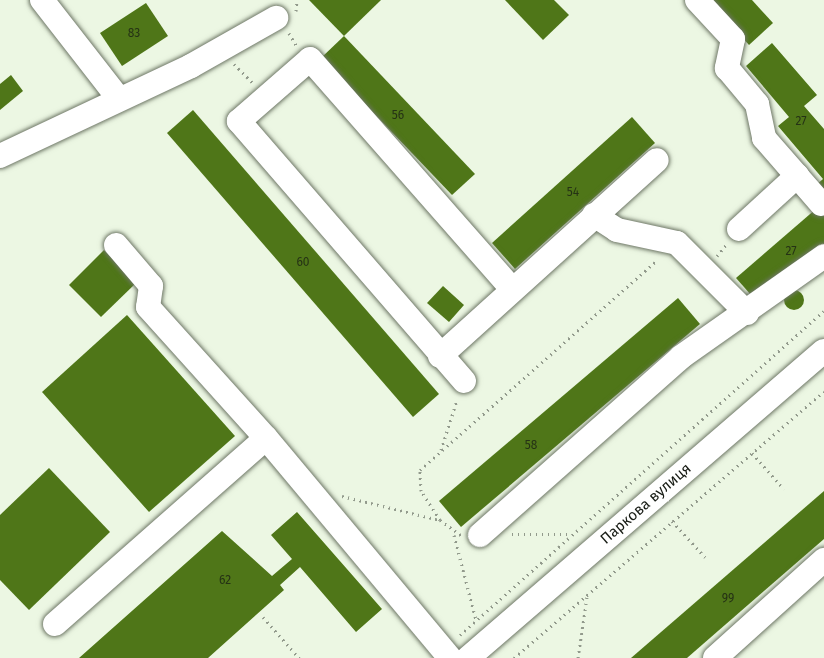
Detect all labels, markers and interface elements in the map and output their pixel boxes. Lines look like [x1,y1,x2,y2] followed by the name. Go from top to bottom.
[128,27,140,41] house number: 83
[392,109,404,123] house number: 56
[795,115,807,129] house number: 27
[567,186,579,200] house number: 54
[785,245,797,259] house number: 27
[296,256,310,270] house number: 60
[525,439,537,453] house number: 58
[597,460,695,548] street label: Паркова вулиця
[219,574,231,588] house number: 62
[722,592,734,606] house number: 99

